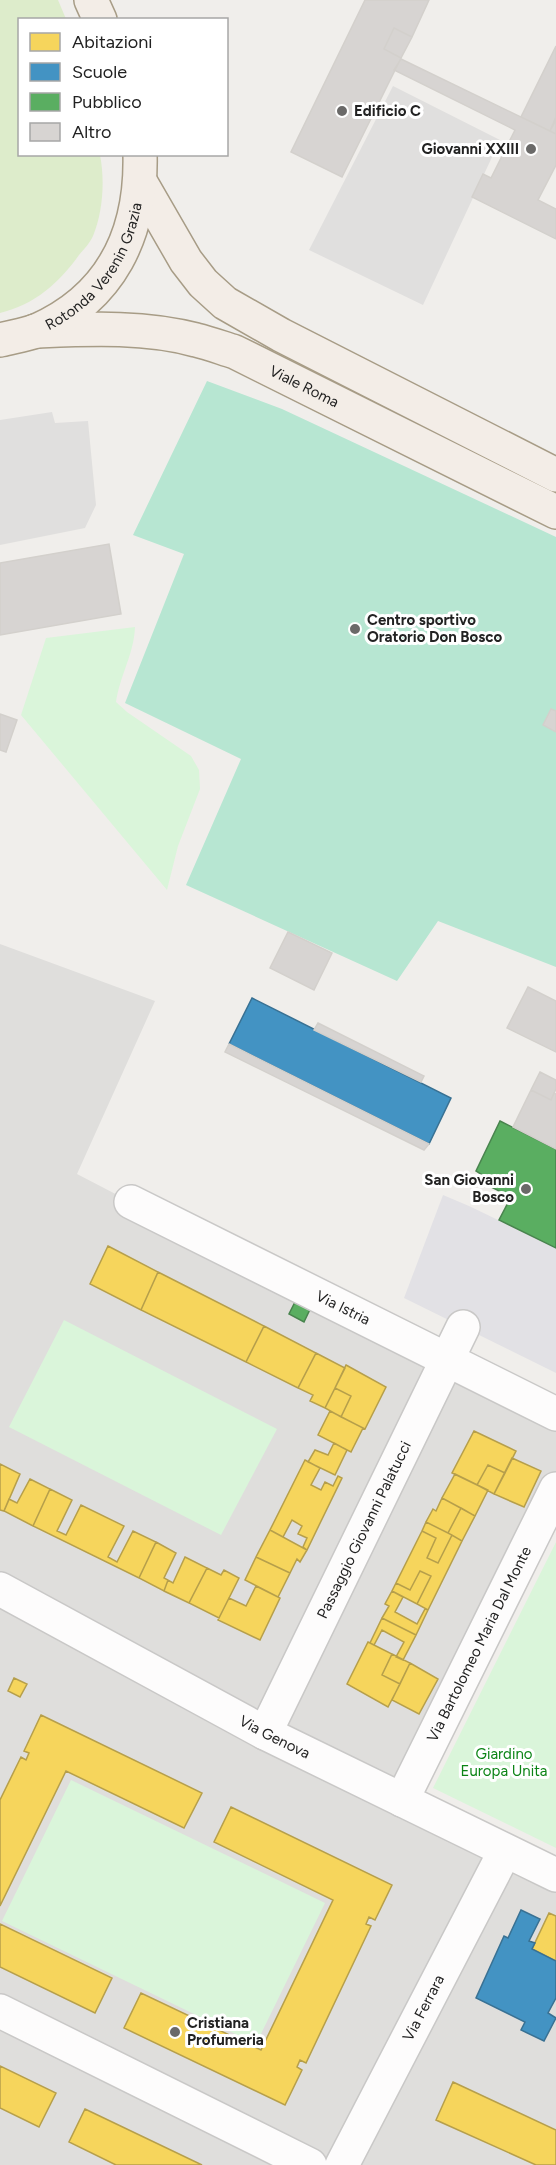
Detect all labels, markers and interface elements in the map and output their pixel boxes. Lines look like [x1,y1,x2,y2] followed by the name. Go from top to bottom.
[18,18,228,156] legend
[72,31,153,53] text: Abitazioni
[72,61,127,83] text: Scuole
[72,91,142,113] text: Pubblico
[354,102,421,120] place label: Edificio C
[335,104,349,118] marker: Edificio C
[72,121,111,143] text: Altro
[422,140,519,158] place label: Giovanni XXIII
[524,142,538,156] marker: Giovanni XXIII
[42,201,146,334] street label: Rotonda Verenin Grazia
[266,362,342,411] street label: Viale Roma
[367,611,502,646] place label: Centro sportivo Oratorio Don Bosco
[348,622,362,636] marker: Centro sportivo Oratorio Don Bosco
[424,1171,514,1206] place label: San Giovanni Bosco
[519,1182,533,1196] marker: San Giovanni Bosco
[313,1287,373,1329] street label: Via Istria
[313,1438,415,1621] street label: Passaggio Giovanni Palatucci
[423,1543,535,1745] street label: Via Bartolomeo Maria Dal Monte
[236,1712,313,1763] street label: Via Genova
[461,1745,547,1780] park label: Giardino Europa Unita
[399,1972,448,2044] street label: Via Ferrara
[187,2014,264,2049] place label: Cristiana Profumeria
[168,2025,182,2039] marker: Cristiana Profumeria

